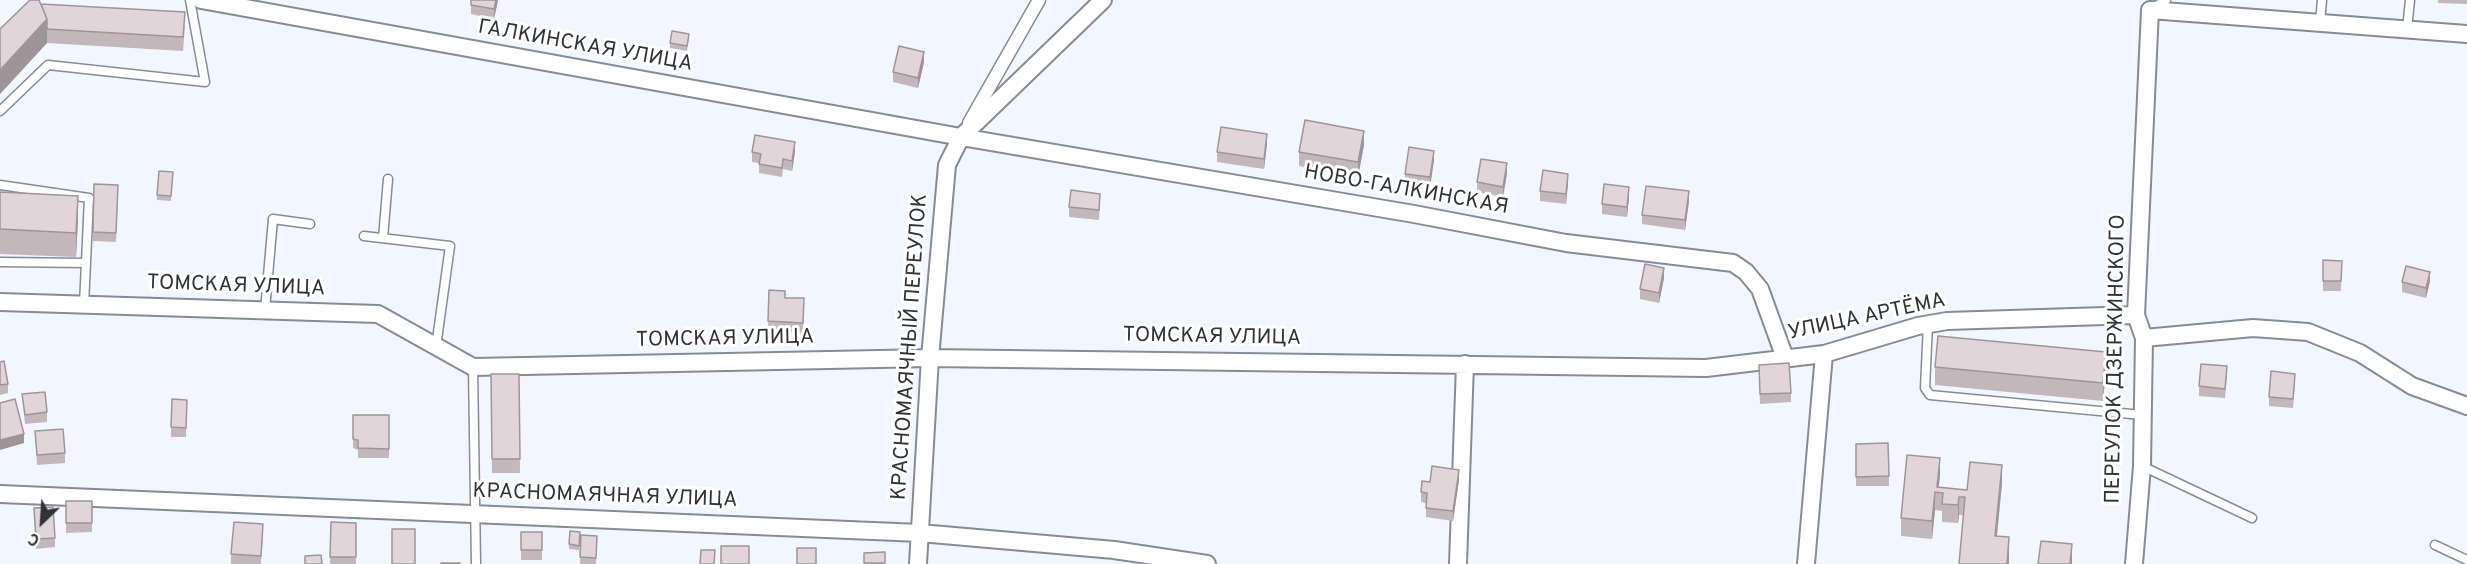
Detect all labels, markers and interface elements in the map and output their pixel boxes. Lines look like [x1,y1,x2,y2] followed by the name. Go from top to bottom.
[476,16,694,78] street label: ГАЛКИНСКАЯ УЛИЦА
[1302,161,1510,221] street label: НОВО-ГАЛКИНСКАЯ
[888,193,934,501] street label: КРАСНОМАЯЧНЫЙ ПЕРЕУЛОК
[2102,214,2132,504] street label: ПЕРЕУЛОК ДЗЕРЖИНСКОГО
[146,271,326,303] street label: ТОМСКАЯ УЛИЦА
[1786,289,1948,347] street label: УЛИЦА АРТЁМА
[1123,324,1301,352] street label: ТОМСКАЯ УЛИЦА
[636,326,814,354] street label: ТОМСКАЯ УЛИЦА
[472,480,738,514] street label: КРАСНОМАЯЧНАЯ УЛИЦА
[12,492,72,552] north arrow
[26,527,43,550] text: С

